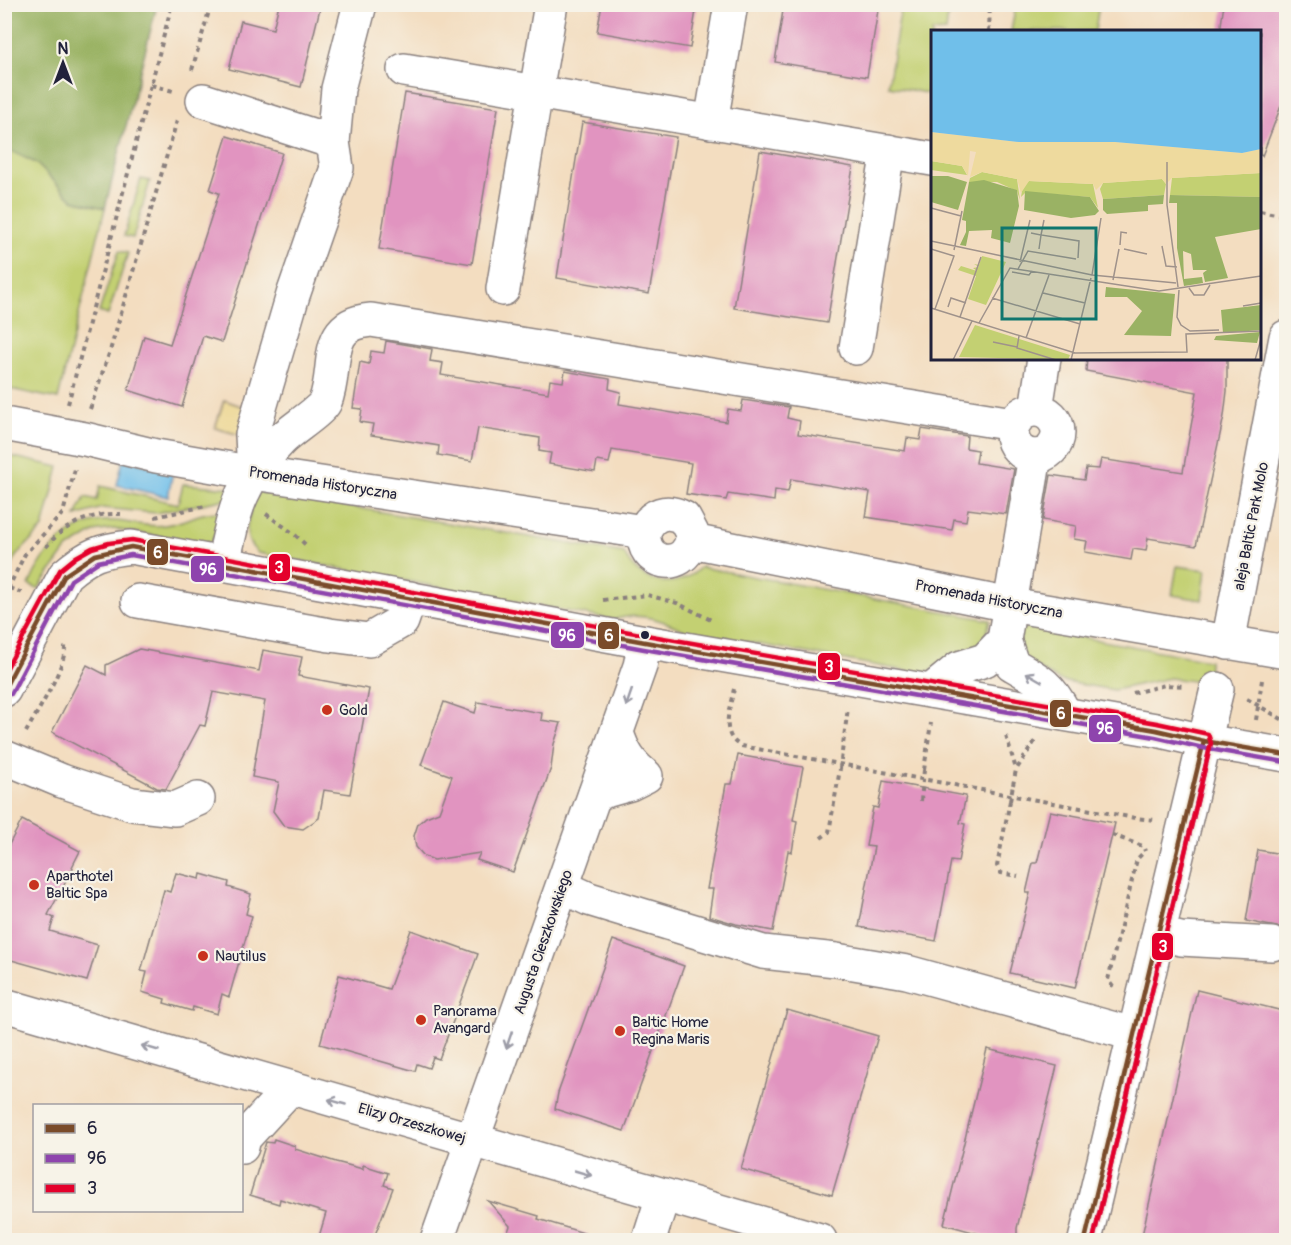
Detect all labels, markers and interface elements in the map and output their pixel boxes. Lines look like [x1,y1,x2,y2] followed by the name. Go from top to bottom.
[931,30,1261,360] inset map
[33,33,93,93] north arrow
[58,39,69,59] text: N
[1230,460,1273,592] street label: aleja Baltic Park Molo
[247,462,398,505] street label: Promenada Historyczna
[146,538,169,566] line badge: 6
[153,543,163,563] text: 6
[268,553,291,582] line badge: 3
[190,555,225,583] line badge: 96
[275,558,284,578] text: 3
[199,560,217,580] text: 96
[914,576,1064,623] street label: Promenada Historyczna
[550,621,585,649] line badge: 96
[597,621,620,650] line badge: 6
[558,626,576,646] text: 96
[604,626,614,646] text: 6
[639,629,651,641] unlabelled marker
[817,652,841,681] line badge: 3
[825,657,834,677] text: 3
[1026,670,1043,682] one-way arrow
[622,688,633,707] one-way arrow
[1049,699,1072,728] line badge: 6
[339,701,368,720] place label: Gold
[320,703,334,717] marker: Gold
[1056,704,1066,724] text: 6
[1088,714,1122,743] line badge: 96
[1096,719,1114,739] text: 96
[46,867,113,903] place label: Aparthotel Baltic Spa
[510,867,577,1017] street label: Augusta Cieszkowskiego
[27,878,41,892] marker: Aparthotel Baltic Spa
[1151,932,1174,961] line badge: 3
[1159,937,1168,957] text: 3
[215,947,266,966] place label: Nautilus
[196,949,210,963] marker: Nautilus
[433,1002,497,1038] place label: Panorama Avangard
[414,1013,428,1027] marker: Panorama Avangard
[632,1013,710,1049] place label: Baltic Home Regina Maris
[613,1024,627,1038] marker: Baltic Home Regina Maris
[502,1030,513,1049] one-way arrow
[141,1041,160,1053] one-way arrow
[328,1095,347,1107] one-way arrow
[356,1099,468,1148] street label: Elizy Orzeszkowej
[33,1104,243,1212] legend
[87,1117,97,1140] text: 6
[87,1147,107,1170] text: 96
[573,1168,592,1179] one-way arrow
[87,1177,97,1200] text: 3

